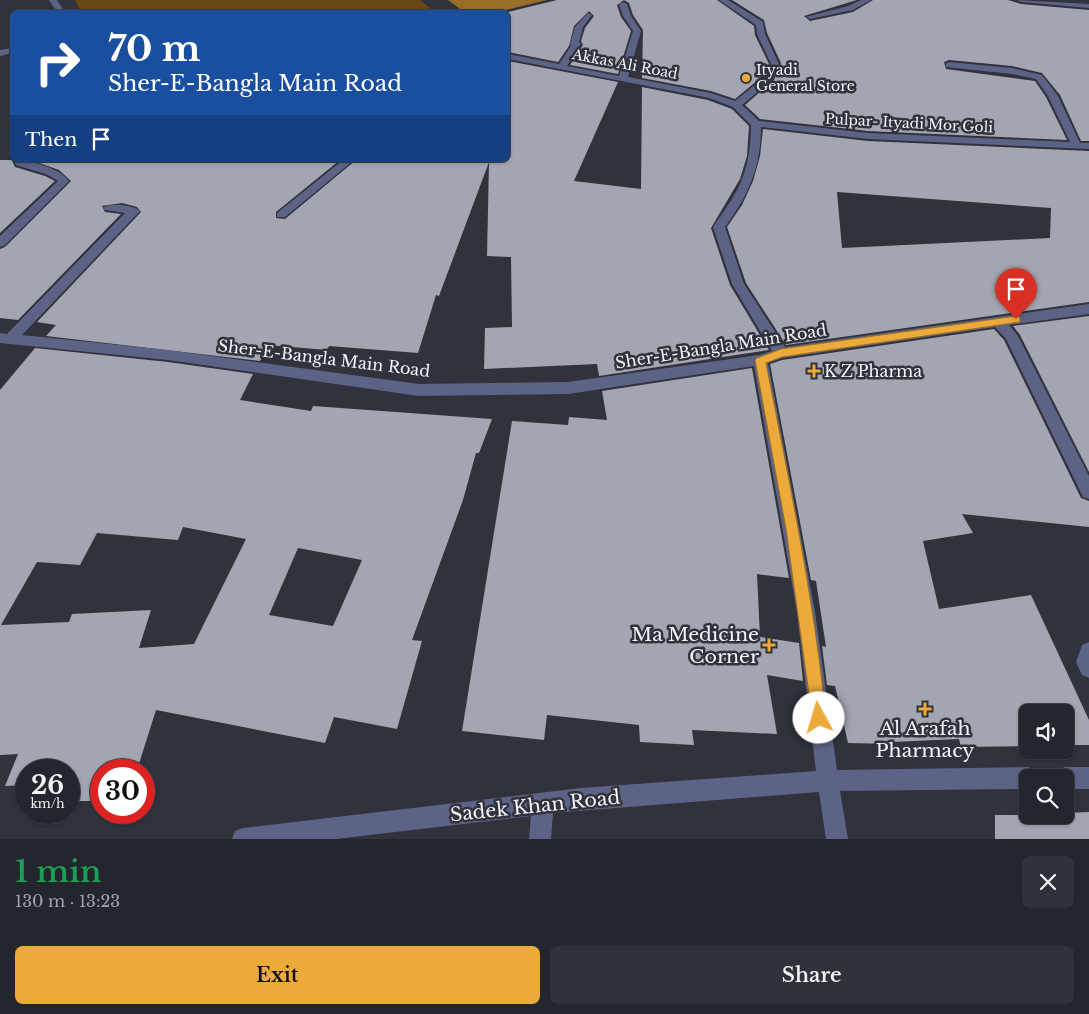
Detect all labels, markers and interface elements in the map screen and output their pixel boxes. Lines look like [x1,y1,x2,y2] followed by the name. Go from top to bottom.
[108,27,201,70] text: 70 m
[25,30,90,95] icon: right
[570,45,680,83] street label: Akkas Ali Road
[756,61,855,95] place label: Ityadi General Store
[108,70,402,97] text: Sher-E-Bangla Main Road
[740,72,752,84] marker: Ityadi General Store
[825,110,994,136] street label: Pulpar- Ityadi Mor Goli
[87,125,115,153] icon: arrive
[25,128,77,151] text: Then
[995,268,1037,319] pin
[1002,275,1030,303] icon: arrive
[614,319,828,373] street label: Sher-E-Bangla Main Road
[217,335,432,381] street label: Sher-E-Bangla Main Road
[824,361,922,381] place label: K Z Pharma
[808,365,820,377] marker: K Z Pharma
[631,623,759,668] place label: Ma Medicine Corner
[763,639,775,651] marker: Ma Medicine Corner
[792,691,844,743] position arrow
[919,703,931,715] marker: Al Arafah Pharmacy
[1019,704,1074,824] map controls
[1019,704,1074,759] button: sound
[876,717,974,762] place label: Al Arafah Pharmacy
[90,759,155,824] speed limit sign: 30
[1019,769,1074,824] button: search
[31,770,64,801] text: 26
[449,786,621,826] street label: Sadek Khan Road
[30,796,65,811] text: km/h
[15,853,101,890] text: 1 min
[1022,856,1074,908] button: close
[15,891,120,911] text: 130 m · 13:23
[15,946,540,1004] button: Exit
[550,946,1074,1004] button: Share

